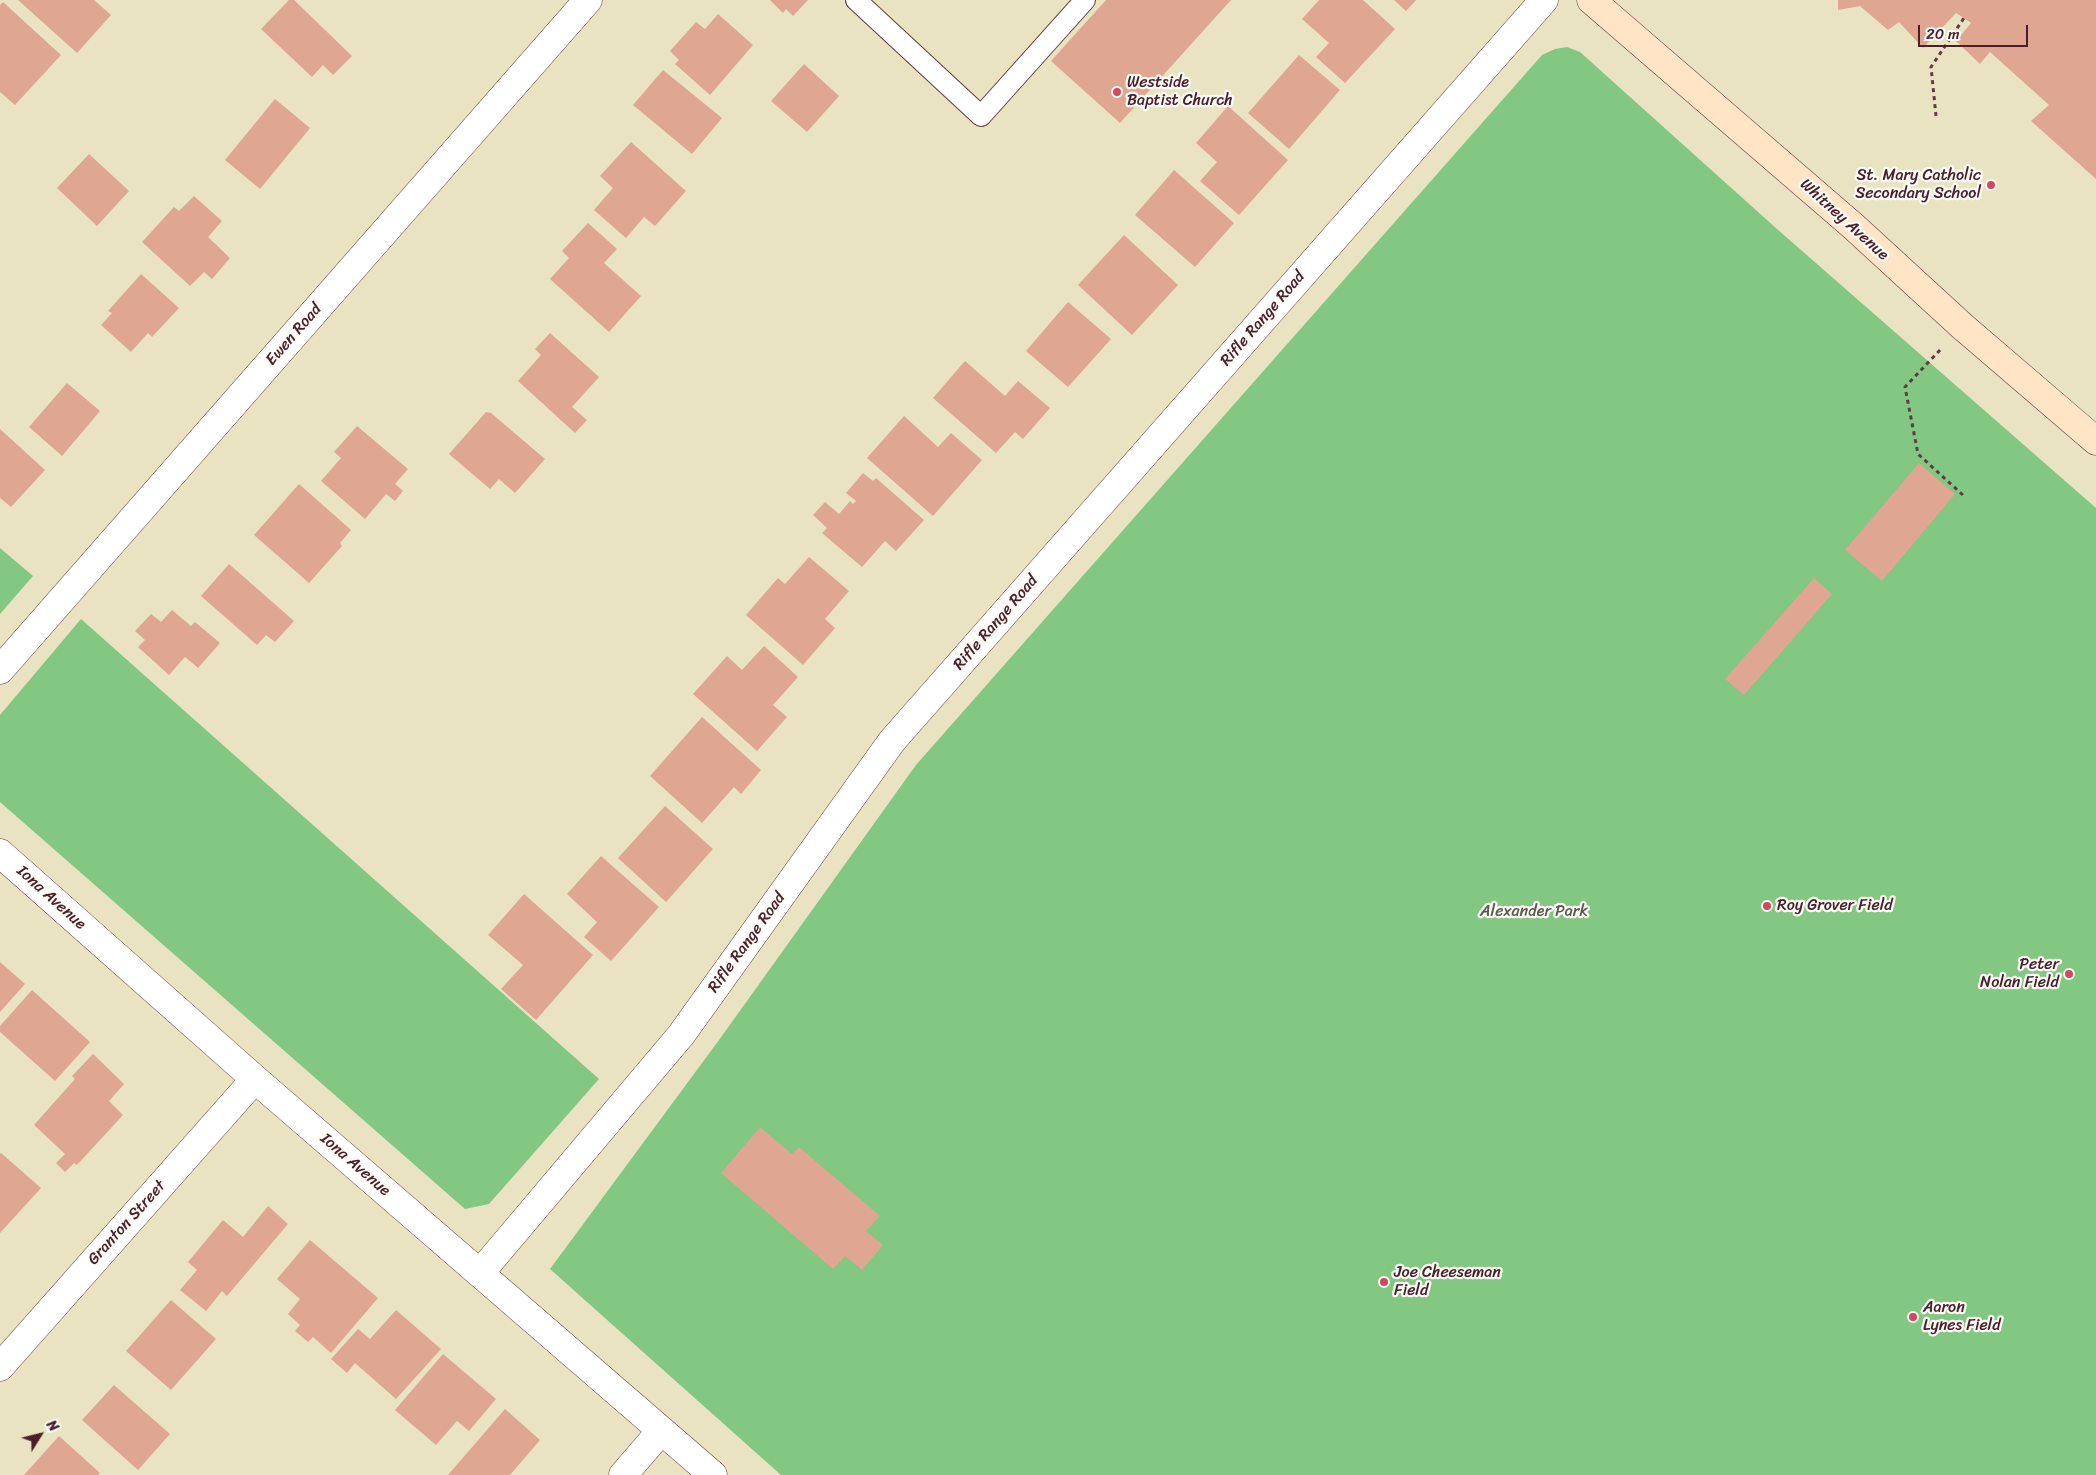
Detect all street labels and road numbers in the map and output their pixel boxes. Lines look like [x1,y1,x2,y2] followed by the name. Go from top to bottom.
[1796,175,1892,265] street label: Whitney Avenue
[1217,268,1309,370] street label: Rifle Range Road
[262,300,326,370] street label: Ewen Road
[950,572,1042,674] street label: Rifle Range Road
[12,862,90,934] street label: Iona Avenue
[704,889,790,997] street label: Rifle Range Road
[316,1129,394,1201] street label: Iona Avenue
[84,1177,170,1269] street label: Granton Street

